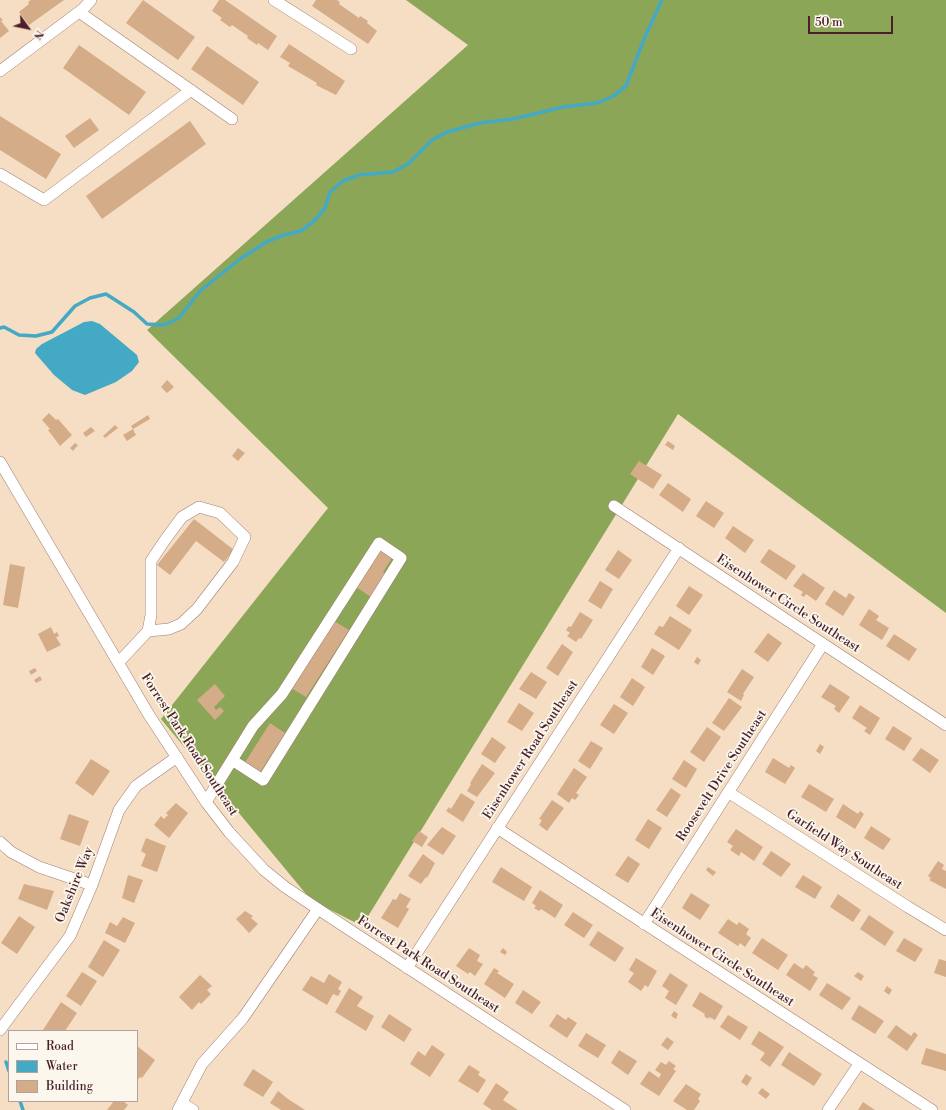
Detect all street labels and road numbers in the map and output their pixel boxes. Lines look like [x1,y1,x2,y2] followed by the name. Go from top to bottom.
[713,552,863,656] street label: Eisenhower Circle Southeast
[137,671,241,819] street label: Forrest Park Road Southeast
[480,677,582,823] street label: Eisenhower Road Southeast
[674,707,770,845] street label: Roosevelt Drive Southeast
[783,807,905,893] street label: Garfield Way Southeast
[53,845,97,925] street label: Oakshire Way
[647,906,797,1010] street label: Eisenhower Circle Southeast
[354,913,502,1017] street label: Forrest Park Road Southeast

